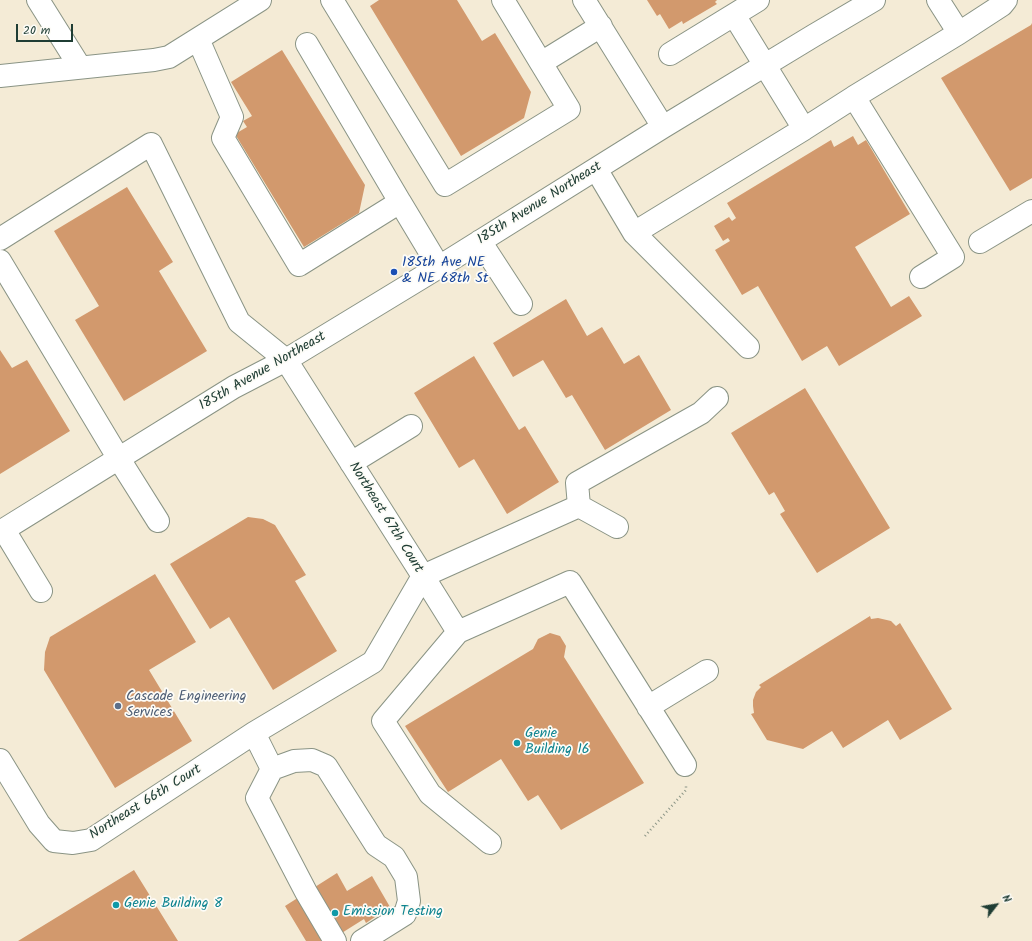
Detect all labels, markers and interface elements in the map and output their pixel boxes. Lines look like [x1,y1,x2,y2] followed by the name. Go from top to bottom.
[18,16,75,42] scale bar
[23,21,50,40] text: 20 m
[475,159,605,249] street label: 185th Avenue Northeast
[402,256,488,288] place label: 185th Ave NE & NE 68th St
[389,267,399,277] marker: 185th Ave NE & NE 68th St
[197,329,329,415] street label: 185th Avenue Northeast
[344,459,426,577] street label: Northeast 67th Court
[126,690,246,722] place label: Cascade Engineering Services
[113,701,123,711] marker: Cascade Engineering Services
[525,727,590,760] place label: Genie Building 16
[512,738,522,748] marker: Genie Building 16
[87,762,205,844] street label: Northeast 66th Court
[976,885,1016,925] north arrow
[997,891,1016,906] text: N
[124,897,222,913] place label: Genie Building 8
[111,900,121,910] marker: Genie Building 8
[343,905,443,921] place label: Emission Testing
[330,908,340,918] marker: Emission Testing

